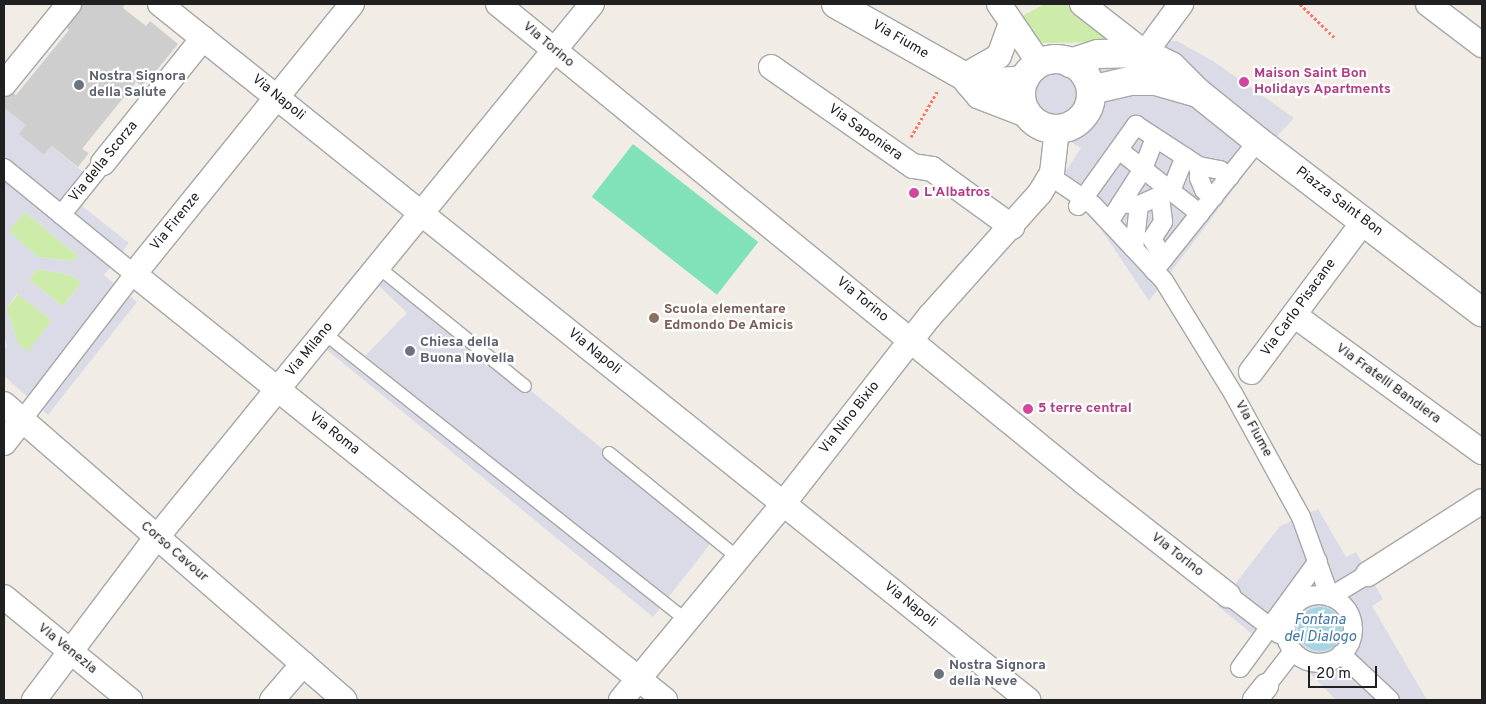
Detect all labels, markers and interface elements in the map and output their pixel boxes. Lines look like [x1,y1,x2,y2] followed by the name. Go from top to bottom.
[869,17,931,63] street label: Via Fiume
[519,18,577,72] street label: Via Torino
[1254,66,1391,98] place label: Maison Saint Bon Holidays Apartments
[89,69,186,102] place label: Nostra Signora della Salute
[248,71,308,125] street label: Via Napoli
[1238,76,1250,88] marker: Maison Saint Bon Holidays Apartments
[73,79,85,91] marker: Nostra Signora della Salute
[825,101,905,165] street label: Via Saponiera
[66,118,142,206] street label: Via della Scorza
[1292,164,1386,240] street label: Piazza Saint Bon
[924,185,990,201] place label: L'Albatros
[908,187,920,199] marker: L'Albatros
[147,190,205,254] street label: Via Firenze
[1258,256,1340,360] street label: Via Carlo Pisacane
[832,274,892,326] street label: Via Torino
[664,302,794,334] place label: Scuola elementare Edmondo De Amicis
[648,312,660,324] marker: Scuola elementare Edmondo De Amicis
[283,319,337,381] street label: Via Milano
[564,325,624,379] street label: Via Napoli
[420,335,514,368] place label: Chiesa della Buona Novella
[1332,340,1444,428] street label: Via Fratelli Bandiera
[404,345,416,357] marker: Chiesa della Buona Novella
[816,378,884,458] street label: Via Nino Bixio
[1231,398,1275,460] street label: Via Fiume
[1038,401,1132,417] place label: 5 terre central
[1022,403,1034,415] marker: 5 terre central
[305,409,363,459] street label: Via Roma
[137,518,211,586] street label: Corso Cavour
[1147,529,1207,581] street label: Via Torino
[880,578,940,632] street label: Via Napoli
[1284,611,1356,646] water label: Fontana del Dialogo
[34,620,100,678] street label: Via Venezia
[1311,656,1380,688] scale bar
[949,658,1046,690] place label: Nostra Signora della Neve
[1316,665,1351,684] text: 20 m
[933,668,945,680] marker: Nostra Signora della Neve

